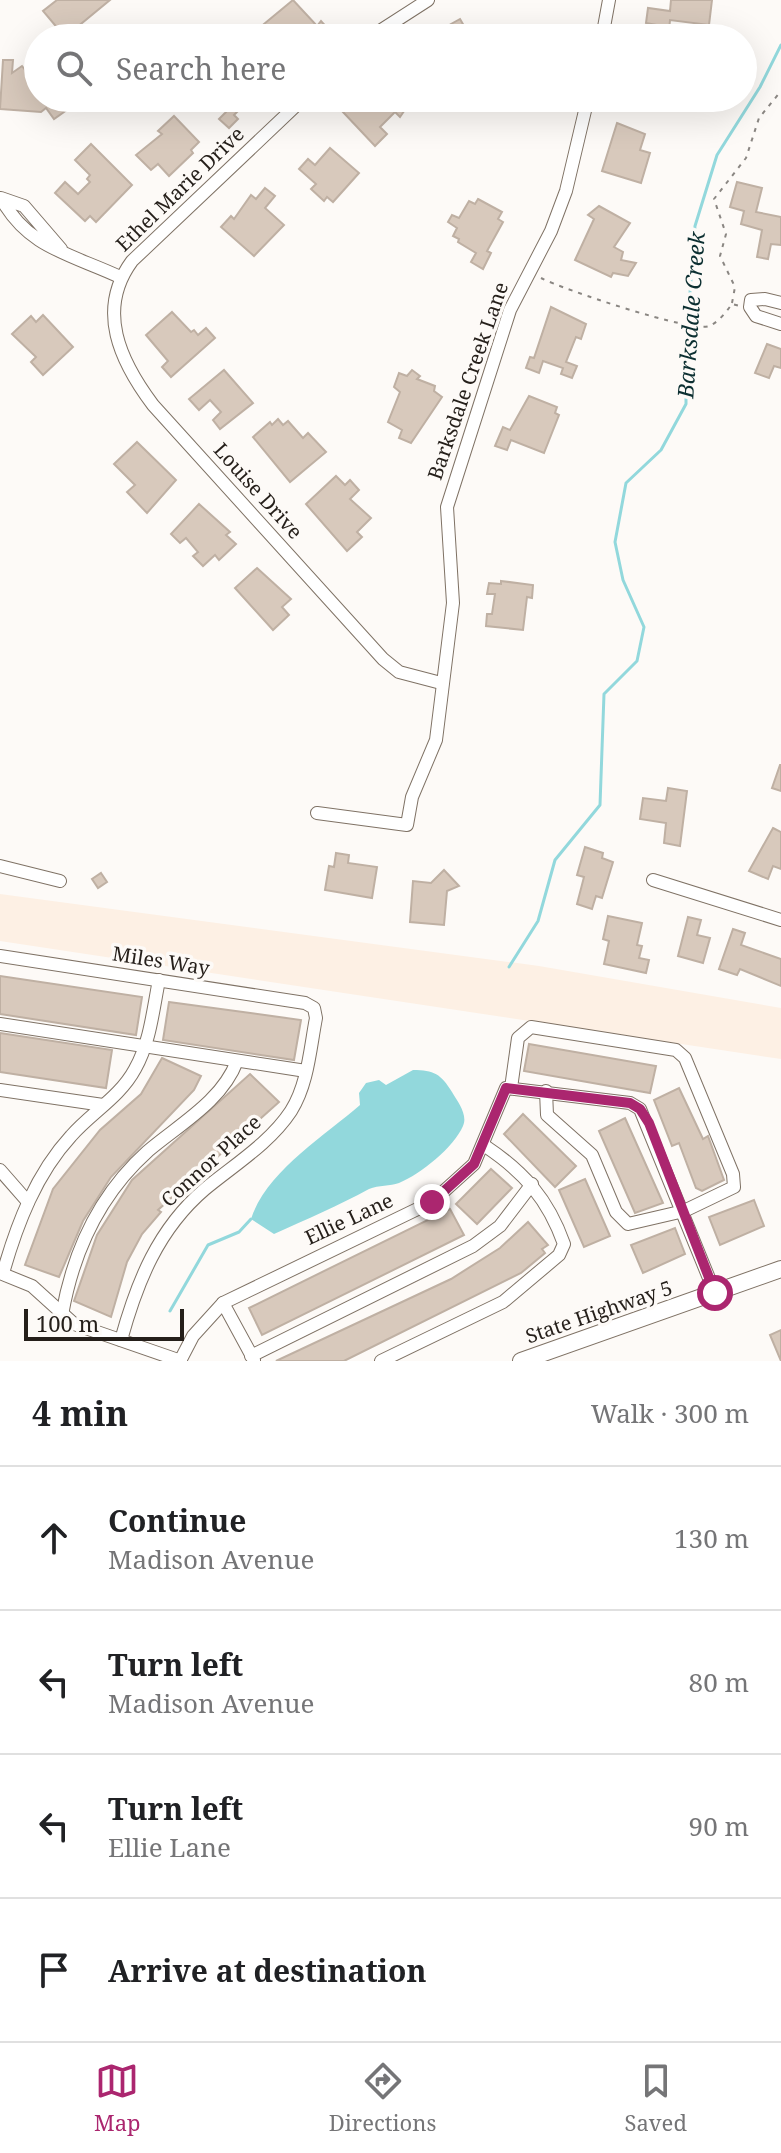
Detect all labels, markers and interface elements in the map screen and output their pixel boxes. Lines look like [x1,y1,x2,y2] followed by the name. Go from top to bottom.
[24,24,757,112] search box
[52,46,96,90] icon: search
[116,48,286,89] text: Search here
[110,120,250,257] street label: Ethel Marie Drive
[669,229,711,400] water label: Barksdale Creek
[421,278,514,483] street label: Barksdale Creek Lane
[208,437,309,545] street label: Louise Drive
[111,940,212,982] street label: Miles Way
[155,1108,266,1213] street label: Connor Place
[414,1184,450,1220] route end
[300,1186,397,1251] street label: Ellie Lane
[522,1274,676,1349] street label: State Highway 5
[697,1275,733,1311] route start
[24,1305,184,1341] scale bar
[36,1308,99,1338] text: 100 m
[32,1390,128,1436] text: 4 min
[591,1395,749,1431] text: Walk · 300 m
[108,1500,246,1541] text: Continue
[32,1516,76,1560] icon: ahead
[674,1520,749,1556] text: 130 m
[108,1541,315,1577] text: Madison Avenue
[108,1644,243,1685] text: Turn left
[32,1660,76,1704] icon: left
[689,1664,749,1700] text: 80 m
[108,1685,315,1721] text: Madison Avenue
[108,1788,243,1829] text: Turn left
[32,1804,76,1848] icon: left
[689,1808,749,1844] text: 90 m
[108,1829,231,1865] text: Ellie Lane
[32,1948,76,1992] icon: arrive
[108,1950,427,1991] text: Arrive at destination
[94,2059,141,2137] tab: Map
[329,2059,436,2137] tab: Directions
[625,2059,687,2137] tab: Saved

